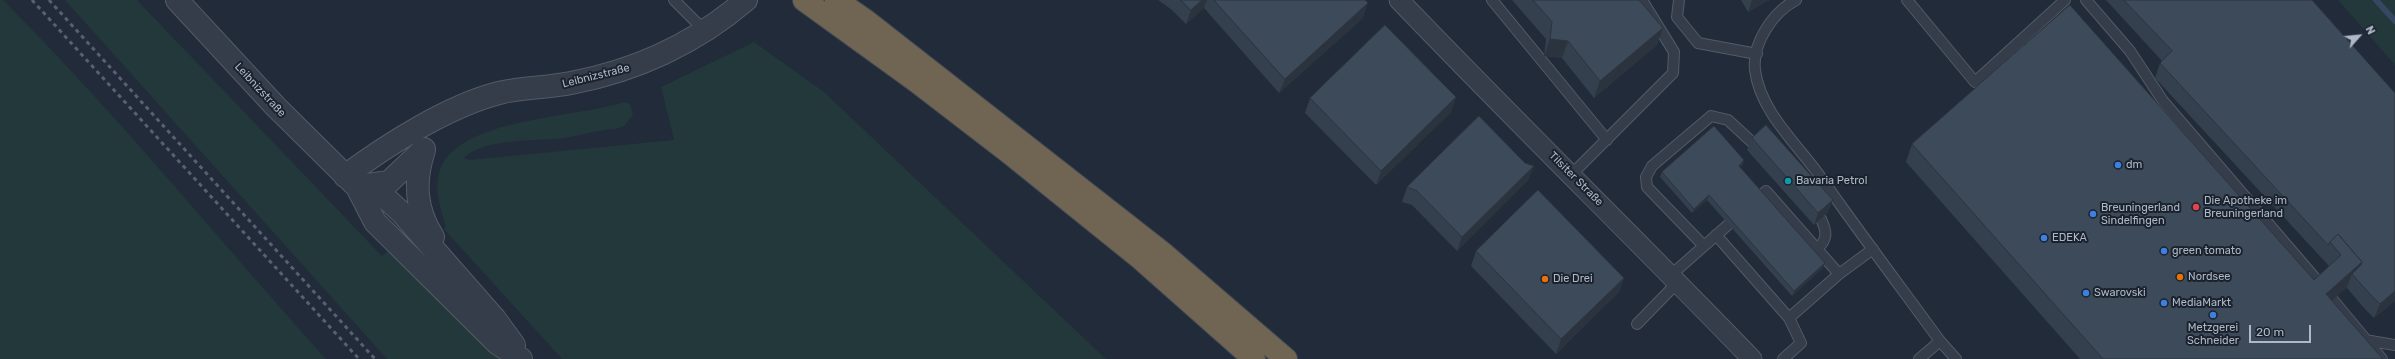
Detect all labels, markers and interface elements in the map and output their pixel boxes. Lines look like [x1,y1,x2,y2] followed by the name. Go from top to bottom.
[2339,16,2379,56] north arrow
[2363,24,2378,37] text: N
[232,60,288,120] street label: Leibnizstraße
[561,61,631,91] street label: Leibnizstraße
[1546,149,1606,209] street label: Tilsiter Straße
[2126,158,2142,172] place label: dm
[2113,160,2123,170] marker: dm
[1796,174,1867,188] place label: Bavaria Petrol
[1783,176,1793,186] marker: Bavaria Petrol
[2204,194,2287,220] place label: Die Apotheke im Breuningerland
[2101,201,2180,227] place label: Breuningerland Sindelfingen
[2191,202,2201,212] marker: Die Apotheke im Breuningerland
[2088,209,2098,219] marker: Breuningerland Sindelfingen
[2052,231,2087,245] place label: EDEKA
[2039,233,2049,243] marker: EDEKA
[2172,244,2241,258] place label: green tomato
[2159,246,2169,256] marker: green tomato
[2188,270,2230,284] place label: Nordsee
[1553,272,1593,286] place label: Die Drei
[2175,272,2185,282] marker: Nordsee
[1540,274,1550,284] marker: Die Drei
[2094,286,2146,300] place label: Swarovski
[2081,288,2091,298] marker: Swarovski
[2172,296,2231,310] place label: MediaMarkt
[2159,298,2169,308] marker: MediaMarkt
[2208,310,2218,320] marker: Metzgerei Schneider
[2251,317,2313,343] scale bar
[2187,321,2239,347] place label: Metzgerei Schneider
[2256,325,2284,339] text: 20 m

